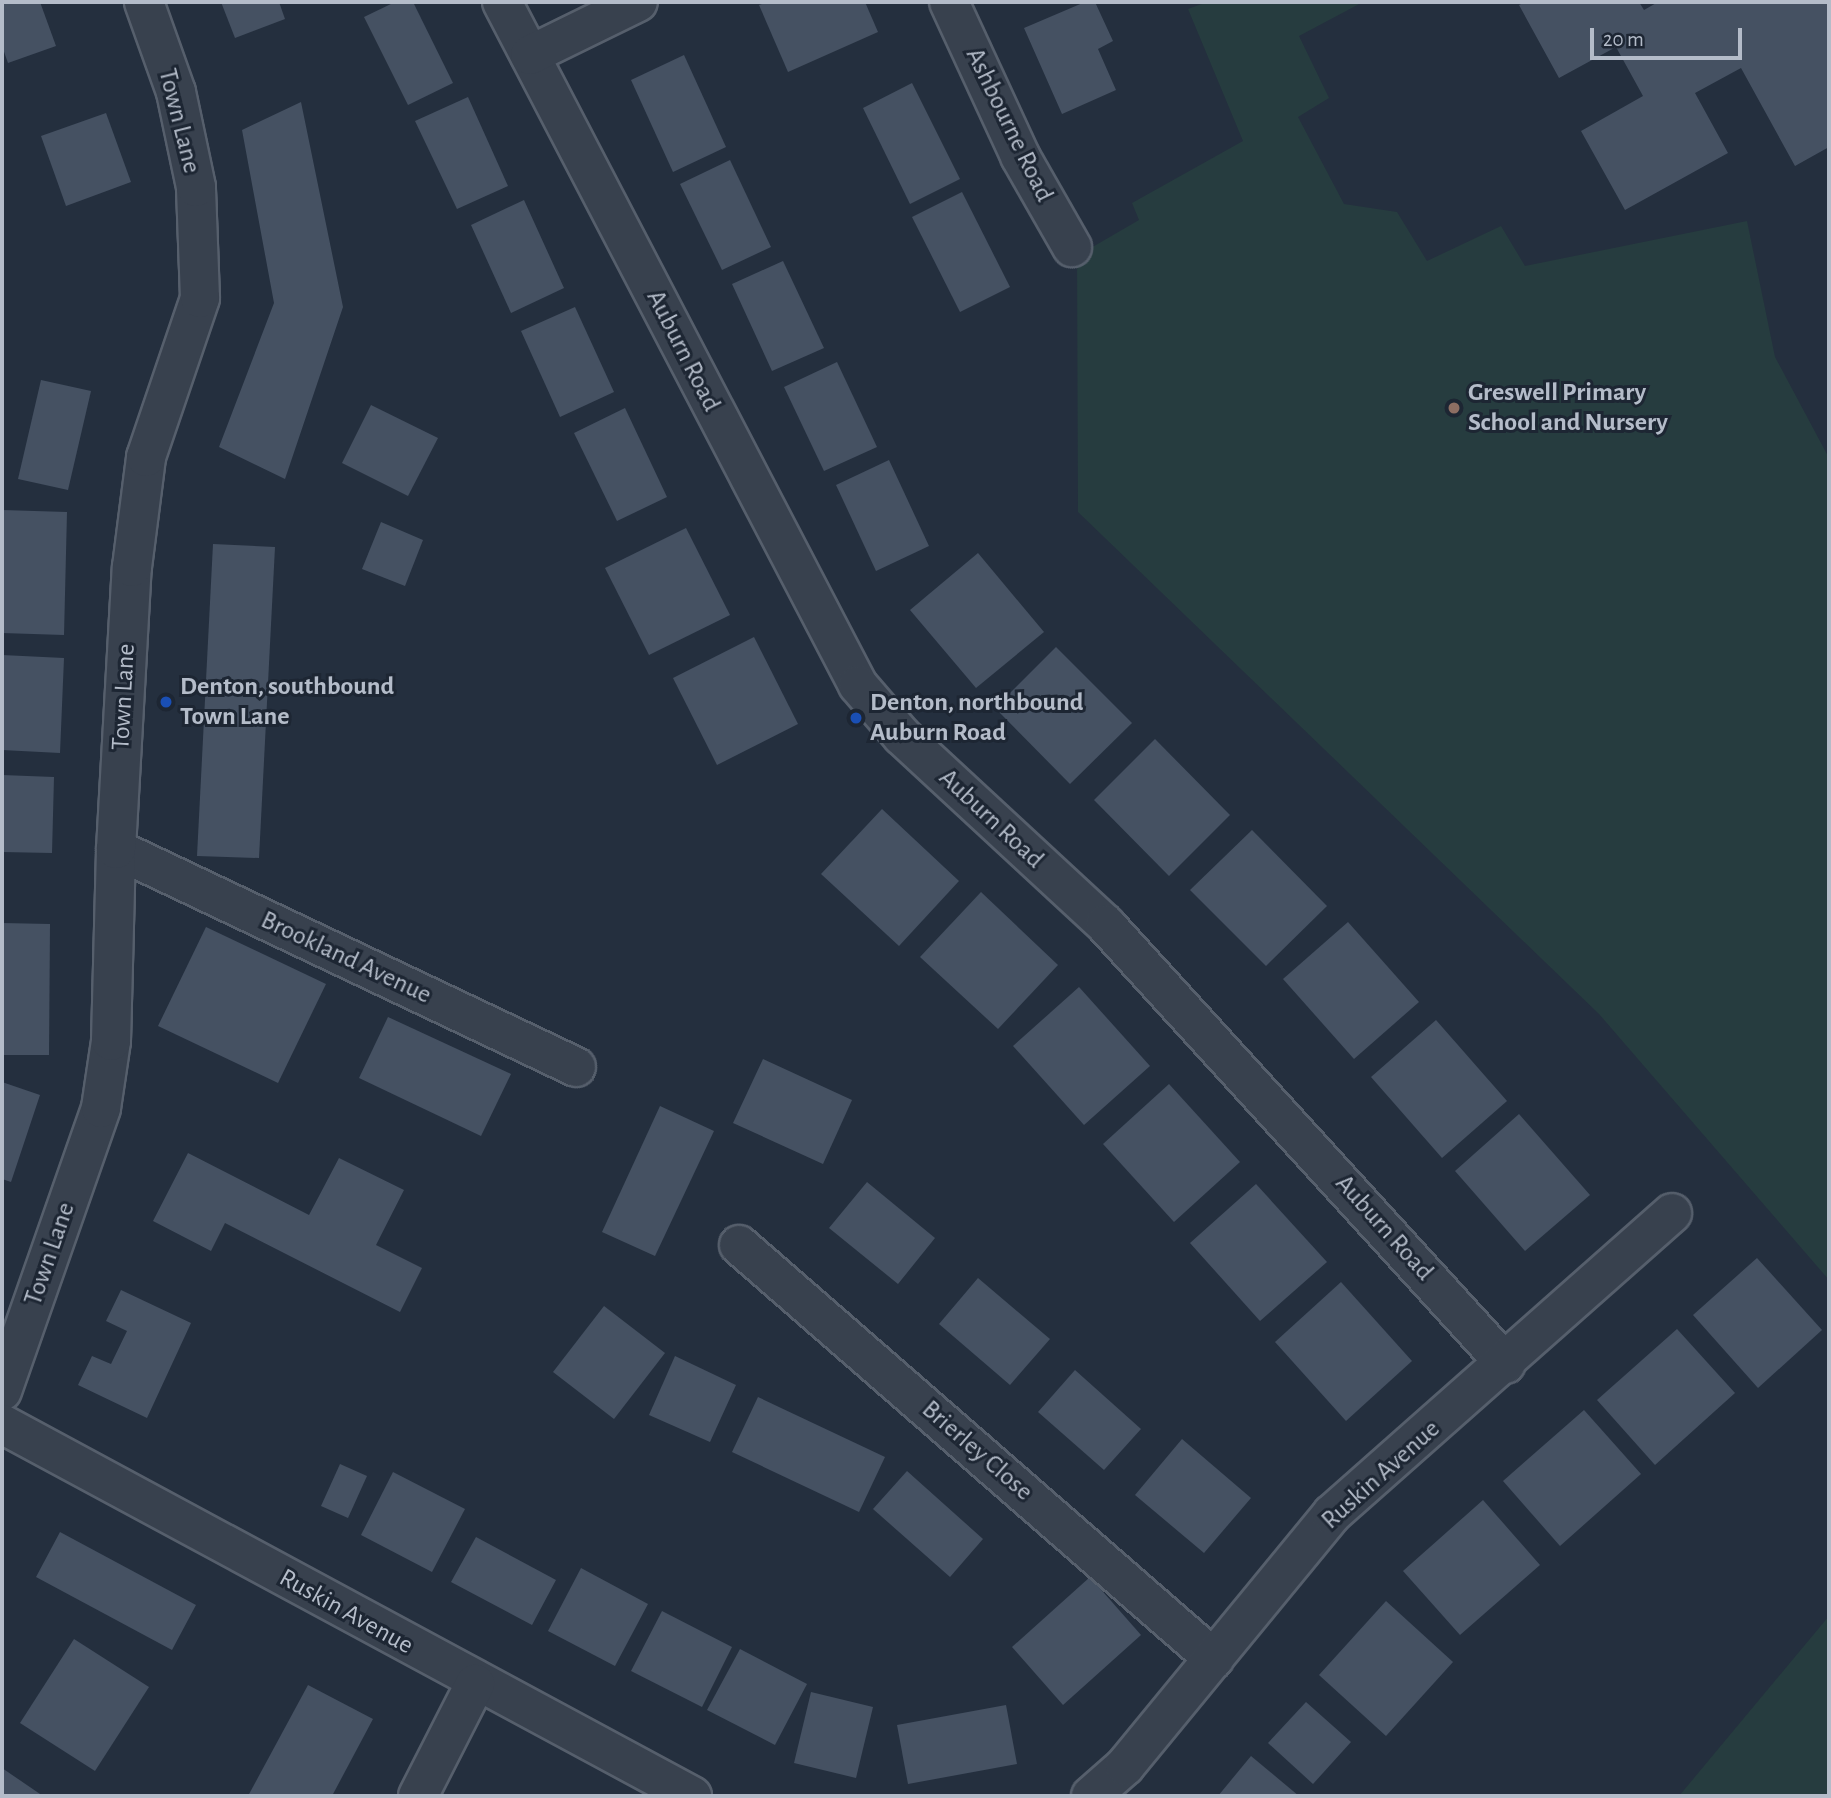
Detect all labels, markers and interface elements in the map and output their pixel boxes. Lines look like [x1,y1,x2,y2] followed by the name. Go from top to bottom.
[1593,14,1745,58] scale bar
[1603,29,1644,50] text: 20 m
[958,43,1060,207] street label: Ashbourne Road
[151,65,207,177] street label: Town Lane
[639,285,727,417] street label: Auburn Road
[1468,377,1668,438] place label: Greswell Primary School and Nursery
[1446,400,1462,416] marker: Greswell Primary School and Nursery
[106,643,142,751] street label: Town Lane
[180,671,394,732] place label: Denton, southbound Town Lane
[870,687,1083,748] place label: Denton, northbound Auburn Road
[158,694,174,710] marker: Denton, southbound Town Lane
[848,710,864,726] marker: Denton, northbound Auburn Road
[932,763,1050,875] street label: Auburn Road
[256,905,436,1011] street label: Brookland Avenue
[1328,1169,1440,1287] street label: Auburn Road
[18,1199,82,1309] street label: Town Lane
[915,1394,1039,1508] street label: Brierley Close
[1315,1414,1447,1536] street label: Ruskin Avenue
[274,1562,418,1662] street label: Ruskin Avenue

